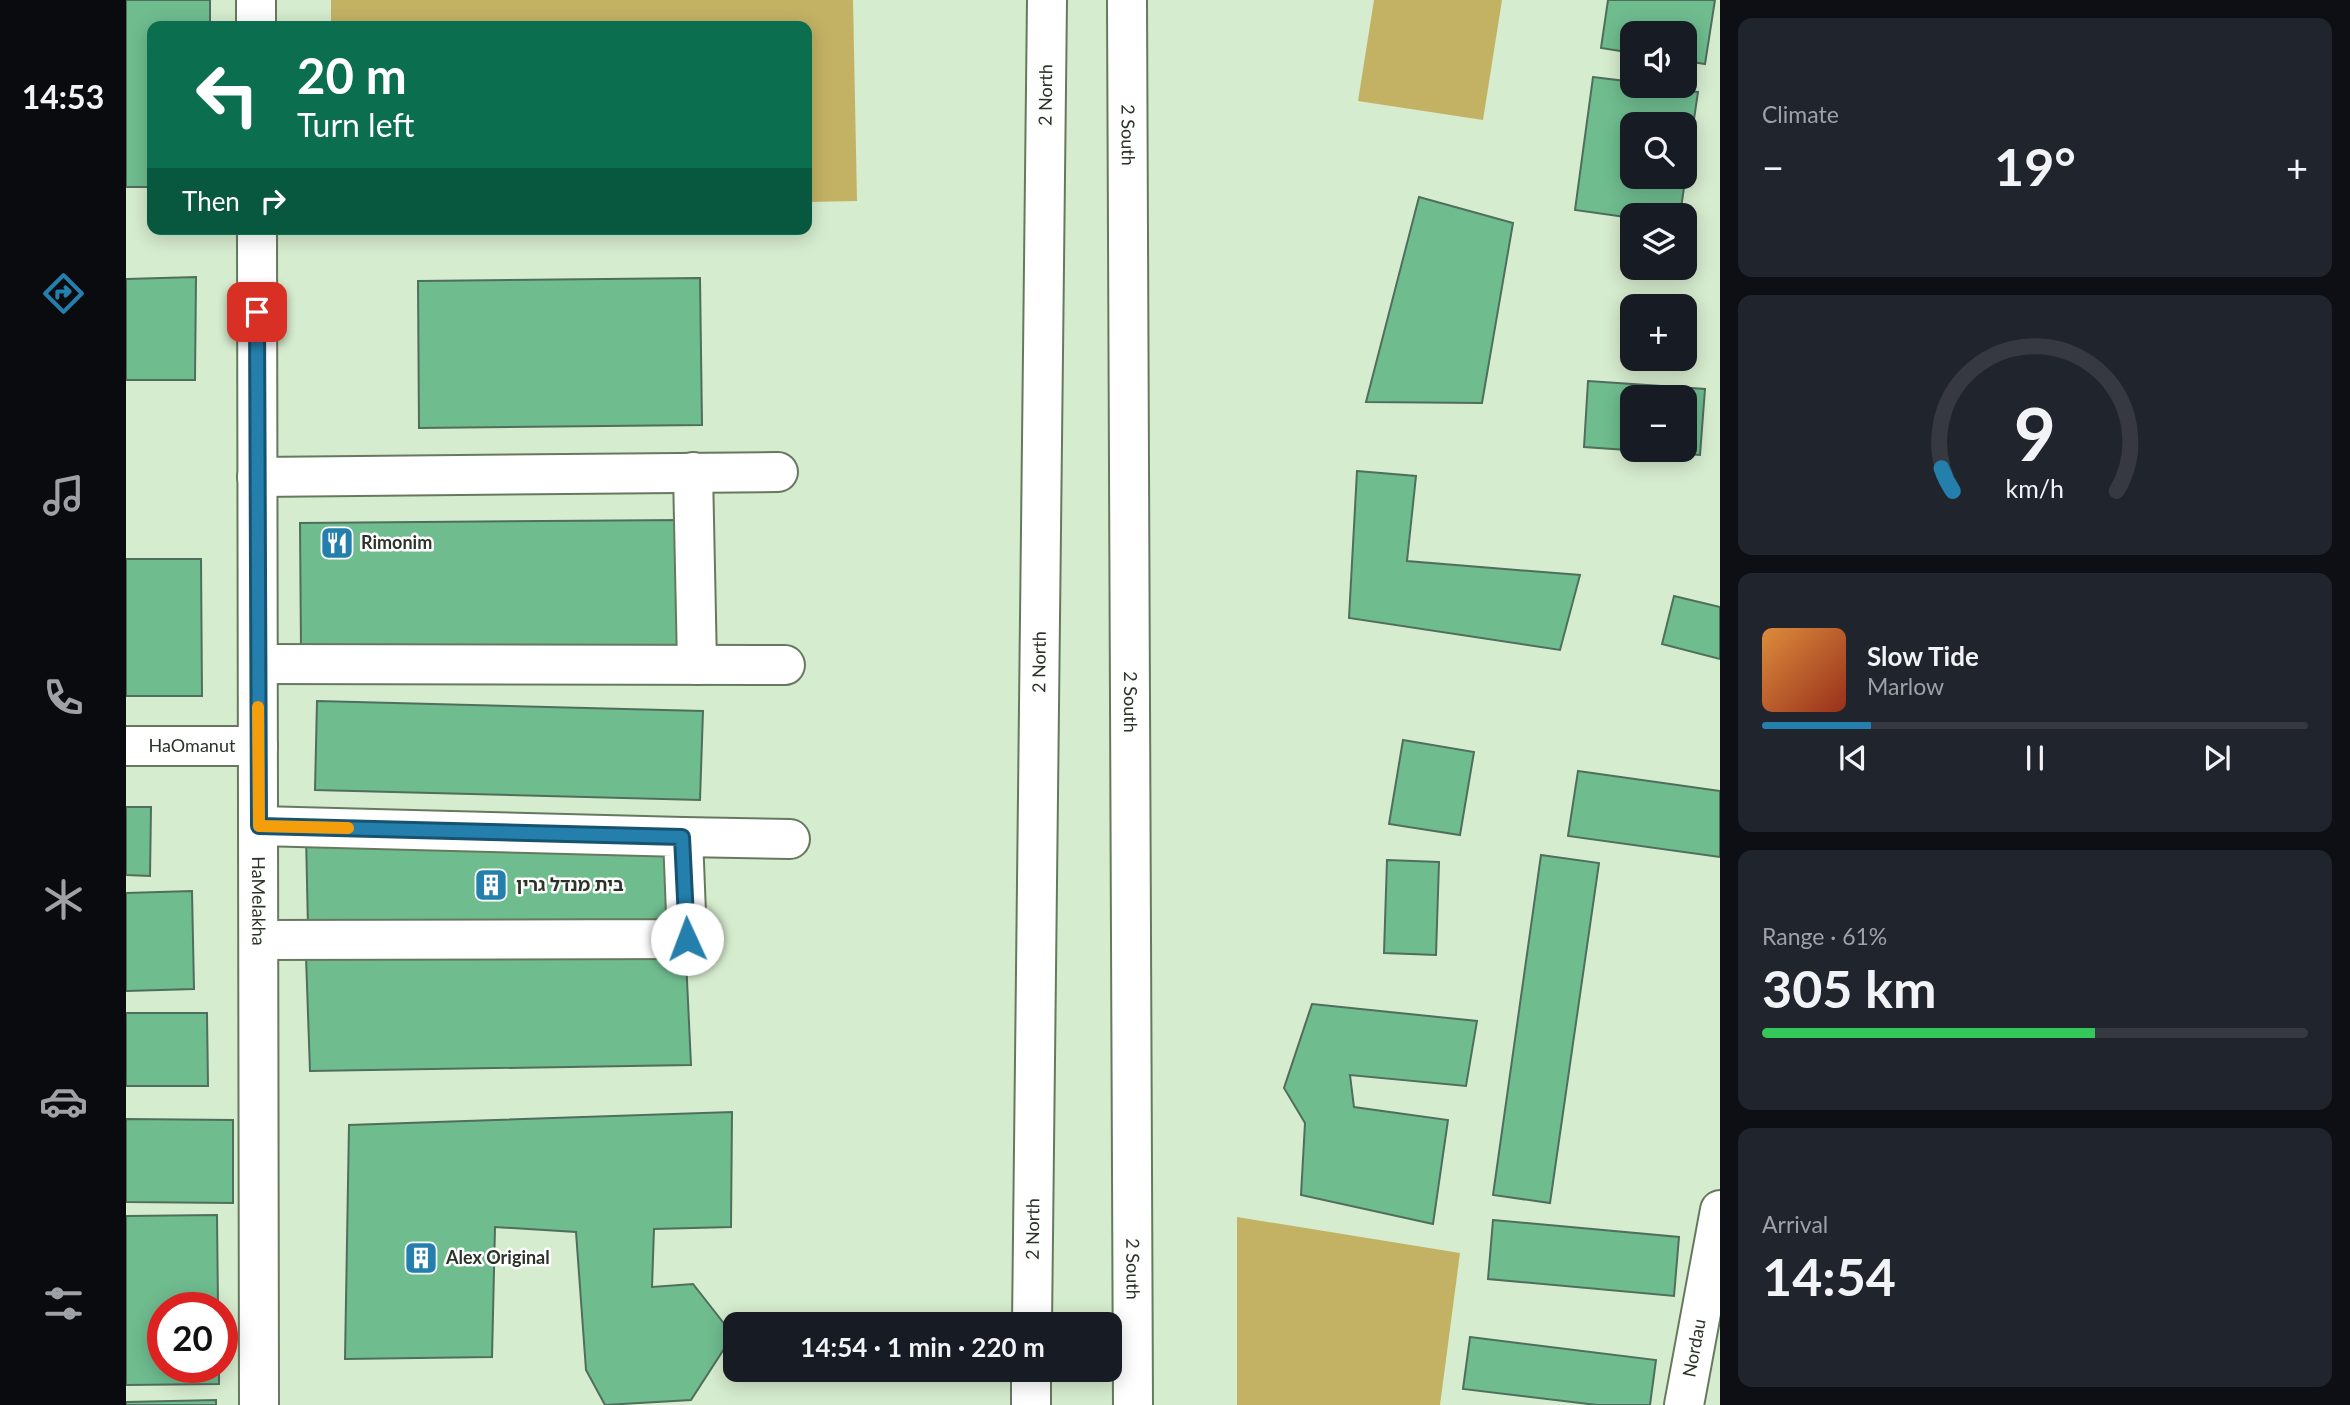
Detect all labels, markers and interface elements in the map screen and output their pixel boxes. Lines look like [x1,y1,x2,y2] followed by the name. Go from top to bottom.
[1620,21,1697,462] map controls
[1620,21,1697,98] button: sound
[297,46,407,104] text: 20 m
[182,49,273,140] icon: left
[1034,64,1056,126] street label: 2 North
[22,77,104,116] text: 14:53
[1762,100,1839,128] text: Climate
[1117,104,1140,166] street label: 2 South
[297,105,414,144] text: Turn left
[1620,112,1697,189] button: search
[1994,135,2076,197] text: 19°
[1762,144,1784,190] text: −
[2286,144,2308,190] text: +
[254,182,292,220] icon: right
[182,185,240,217] text: Then
[1620,203,1697,280] button: layers
[39,269,88,318] icon: directions
[227,282,287,342] pin
[238,293,276,331] icon: arrive
[1620,294,1697,371] button: +
[1620,385,1697,462] button: −
[2014,390,2056,478] text: 9
[39,471,88,520] icon: music
[2006,473,2064,503] text: km/h
[318,524,356,562] restaurant icon: Rimonim
[361,531,432,553] place label: Rimonim
[1027,631,1050,693] street label: 2 North
[1867,640,1979,672] text: Slow Tide
[1120,671,1142,733] street label: 2 South
[1867,672,1944,700] text: Marlow
[39,673,88,722] icon: phone
[149,734,236,756] street label: HaOmanut
[1834,739,1872,777] icon: previous
[2016,739,2054,777] icon: pause
[2198,739,2236,777] icon: next
[248,856,270,946] street label: HaMelakha
[472,866,510,904] building icon: בית מנדל גרין
[516,873,624,895] place label: בית מנדל גרין
[39,875,88,924] icon: climate
[650,902,724,976] position arrow
[1762,922,1887,950] text: Range · 61%
[1762,957,1936,1019] text: 305 km
[39,1077,88,1126] icon: car
[1021,1198,1043,1260] street label: 2 North
[1762,1210,1828,1238] text: Arrival
[1122,1238,1145,1300] street label: 2 South
[402,1239,440,1277] building icon: Alex Original
[1762,1245,1896,1307] text: 14:54
[445,1246,550,1268] place label: Alex Original
[39,1279,88,1328] icon: filters
[147,1292,238,1383] speed limit sign: 20
[1677,1317,1710,1379] street label: Nordau
[800,1331,1045,1363] text: 14:54 · 1 min · 220 m

